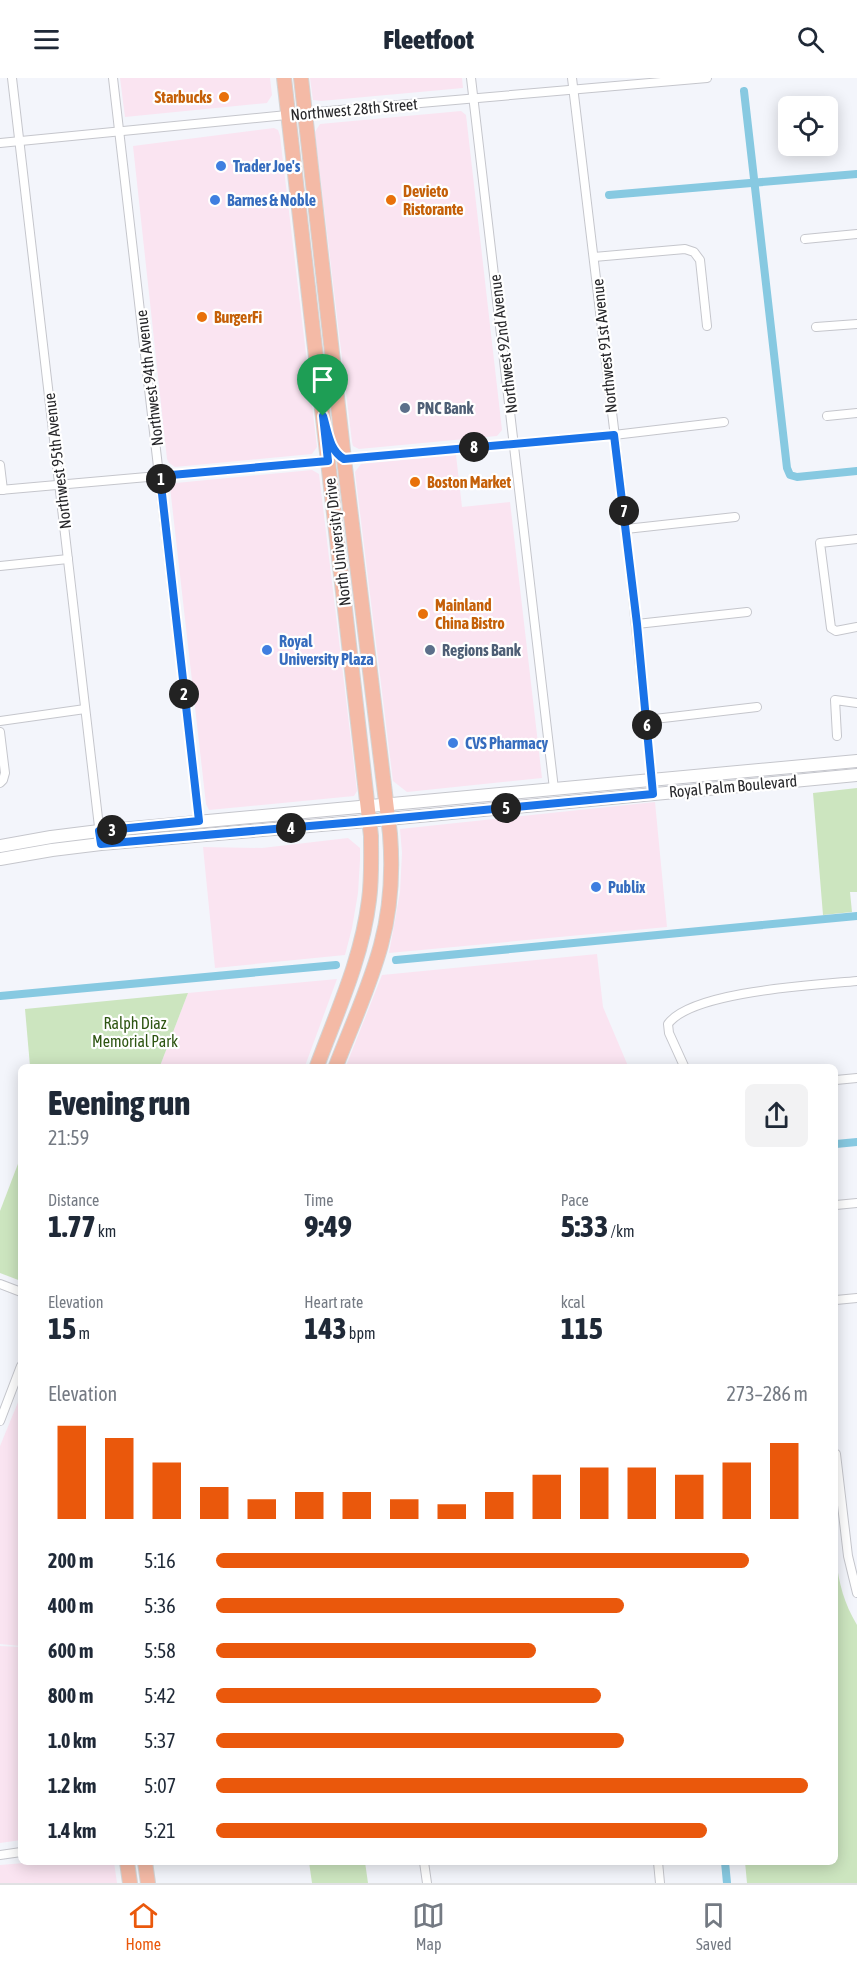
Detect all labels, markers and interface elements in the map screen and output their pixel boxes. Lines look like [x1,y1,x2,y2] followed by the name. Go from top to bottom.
[30,23,63,56] icon: menu
[794,23,827,56] icon: search
[383,24,474,55] text: Fleetfoot
[155,88,212,106] place label: Starbucks
[217,90,231,104] marker: Starbucks
[290,94,419,124] street label: Northwest 28th Street
[778,96,838,156] map controls
[778,96,838,156] button: locate
[233,157,301,175] place label: Trader Joe's
[214,159,228,173] marker: Trader Joe's
[403,182,464,218] place label: Devieto Ristorante
[227,191,316,209] place label: Barnes & Noble
[208,193,222,207] marker: Barnes & Noble
[384,193,398,207] marker: Devieto Ristorante
[486,273,520,415] street label: Northwest 92nd Avenue
[588,278,620,414] street label: Northwest 91st Avenue
[214,308,263,326] place label: BurgerFi
[132,309,166,447] street label: Northwest 94th Avenue
[195,310,209,324] marker: BurgerFi
[297,354,348,416] pin
[306,363,339,396] icon: arrive
[40,392,74,530] street label: Northwest 95th Avenue
[417,399,474,417] place label: PNC Bank
[398,401,412,415] marker: PNC Bank
[459,432,489,462] pin: 8
[470,438,478,456] text: 8
[146,464,176,494] pin: 1
[157,470,165,488] text: 1
[427,473,512,491] place label: Boston Market
[408,475,422,489] marker: Boston Market
[320,477,355,607] street label: North University Drive
[609,496,639,526] pin: 7
[620,502,628,520] text: 7
[435,596,505,632] place label: Mainland China Bistro
[416,607,430,621] marker: Mainland China Bistro
[279,632,374,668] place label: Royal University Plaza
[442,641,522,659] place label: Regions Bank
[260,643,274,657] marker: Royal University Plaza
[423,643,437,657] marker: Regions Bank
[169,679,199,709] pin: 2
[180,685,188,703] text: 2
[632,710,662,740] pin: 6
[643,716,651,734] text: 6
[465,734,549,752] place label: CVS Pharmacy
[446,736,460,750] marker: CVS Pharmacy
[668,771,798,802] street label: Royal Palm Boulevard
[491,793,521,823] pin: 5
[502,799,510,817] text: 5
[276,813,306,843] pin: 4
[97,815,127,845] pin: 3
[287,819,295,837] text: 4
[108,821,116,839] text: 3
[608,878,646,896] place label: Publix
[589,880,603,894] marker: Publix
[92,1014,178,1050] park label: Ralph Diaz Memorial Park
[48,1084,190,1122] text: Evening run
[745,1084,808,1147] button: share
[48,1126,89,1149] text: 21:59
[48,1191,99,1209] text: Distance
[304,1191,334,1209] text: Time
[561,1191,589,1209] text: Pace
[48,1209,96,1243] text: 1.77
[304,1209,352,1243] text: 9:49
[561,1209,608,1243] text: 5:33
[96,1222,116,1240] text: km
[608,1222,634,1240] text: /km
[48,1293,103,1311] text: Elevation
[304,1293,363,1311] text: Heart rate
[561,1293,585,1311] text: kcal
[48,1311,76,1345] text: 15
[304,1311,347,1345] text: 143
[561,1311,603,1345] text: 115
[76,1324,90,1342] text: m
[347,1324,376,1342] text: bpm
[48,1382,117,1405] text: Elevation
[726,1382,808,1405] text: 273–286 m
[48,1549,93,1572] text: 200 m
[144,1549,176,1572] text: 5:16
[48,1594,93,1617] text: 400 m
[144,1594,176,1617] text: 5:36
[48,1639,93,1662] text: 600 m
[144,1639,176,1662] text: 5:58
[48,1684,93,1707] text: 800 m
[144,1684,176,1707] text: 5:42
[48,1729,96,1752] text: 1.0 km
[144,1729,176,1752] text: 5:37
[48,1774,96,1797] text: 1.2 km
[144,1774,176,1797] text: 5:07
[48,1819,96,1842] text: 1.4 km
[144,1819,176,1842] text: 5:21
[126,1899,161,1953] tab: Home
[412,1899,445,1953] tab: Map
[696,1899,731,1953] tab: Saved

